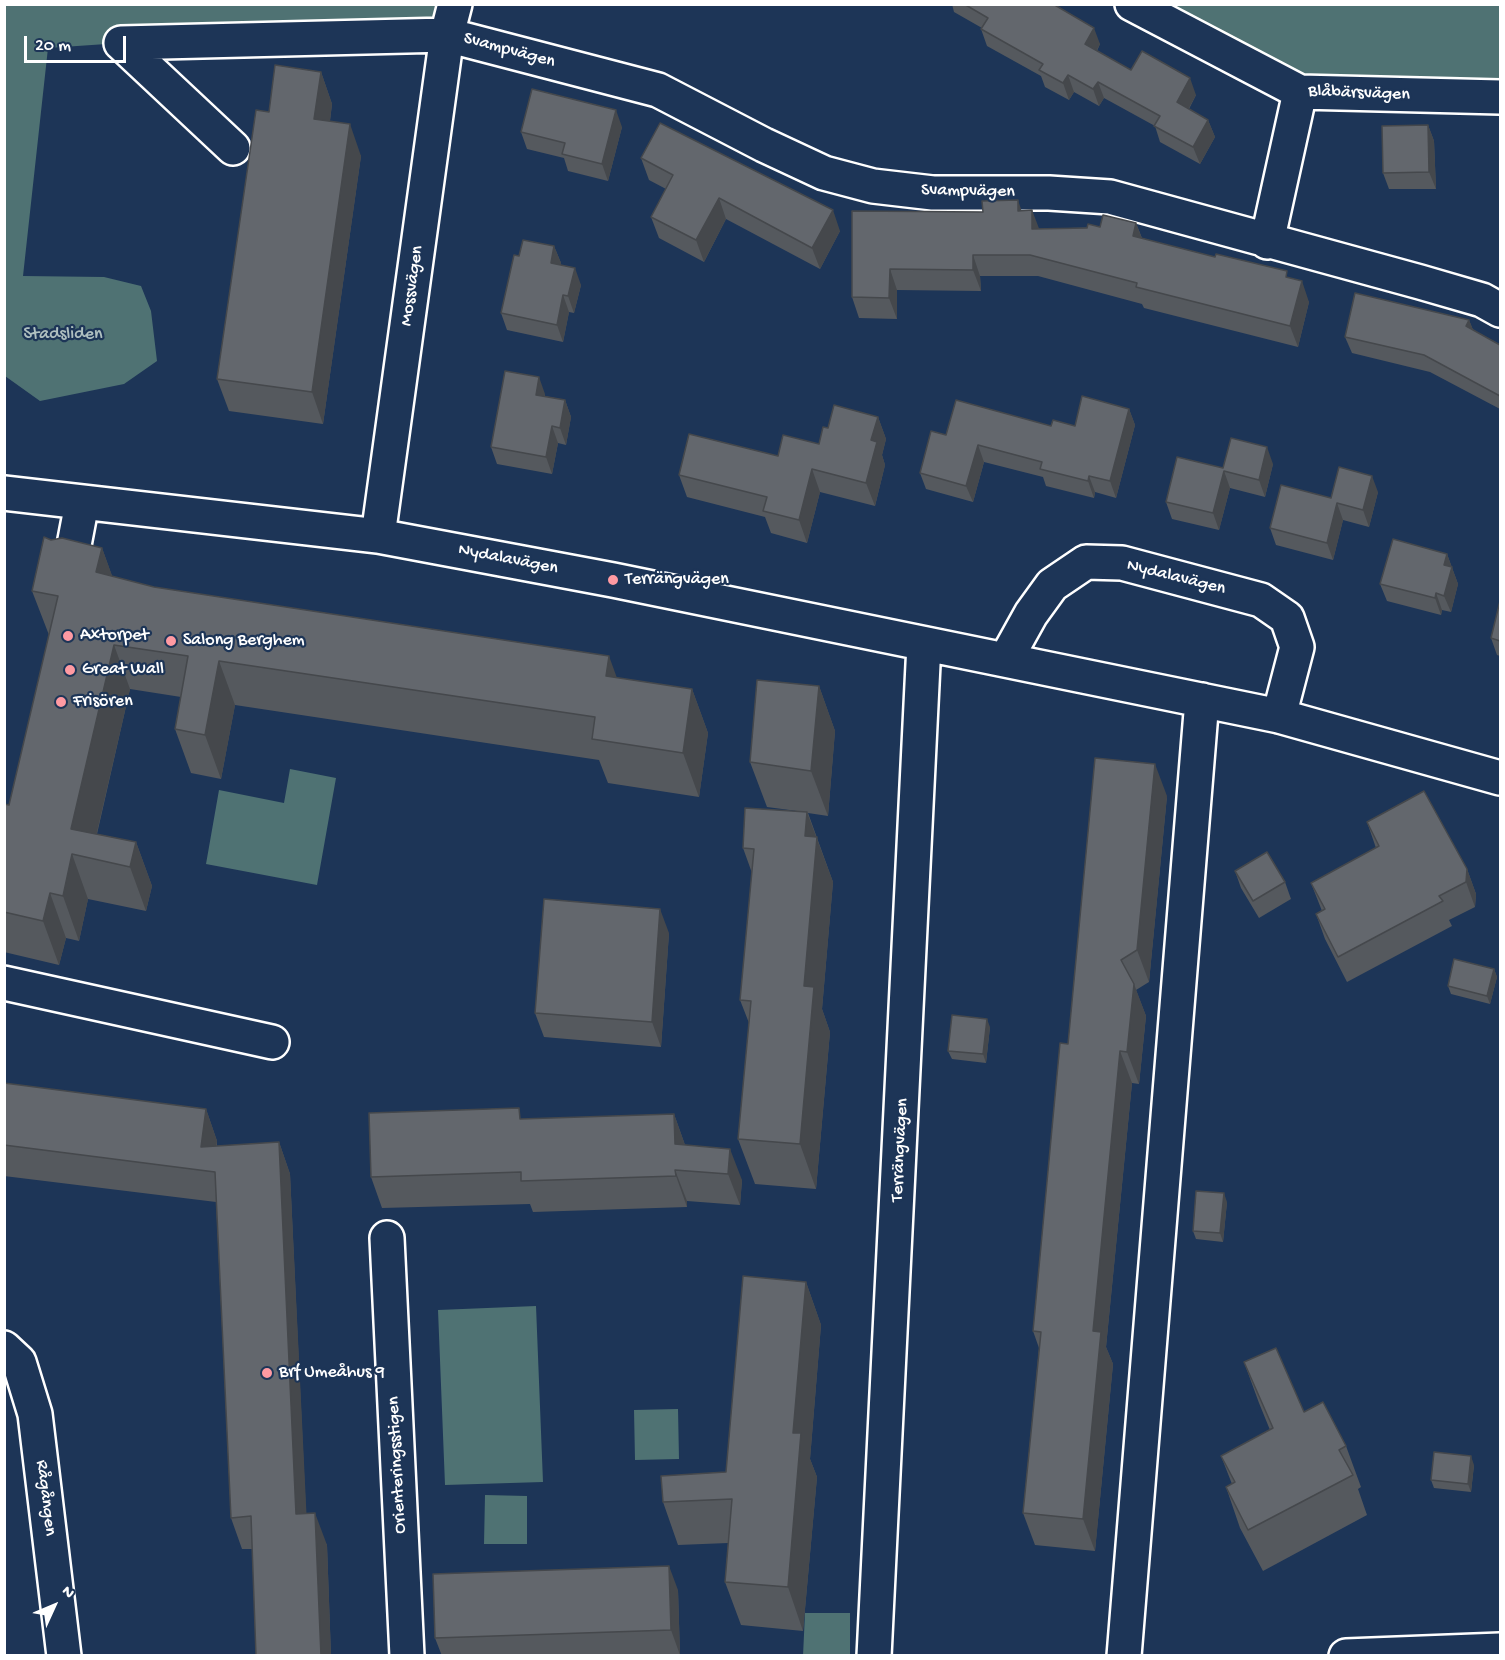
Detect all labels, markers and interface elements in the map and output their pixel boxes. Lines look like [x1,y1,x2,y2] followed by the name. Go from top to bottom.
[27,24,129,62] scale bar
[461,28,557,74] street label: Svampvägen
[35,36,71,57] text: 20 m
[1308,81,1410,107] street label: Blåbärsvägen
[921,180,1015,204] street label: Svampvägen
[397,244,429,328] street label: Mossvägen
[23,324,103,346] park label: Stadsliden
[456,540,560,580] street label: Nydalavägen
[1124,555,1228,601] street label: Nydalavägen
[625,569,729,591] place label: Terrängvägen
[606,573,620,587] marker: Terrängvägen
[80,625,149,647] place label: Axtorpet
[61,629,75,643] marker: Axtorpet
[183,630,305,652] place label: Salong Berghem
[164,634,178,648] marker: Salong Berghem
[82,659,164,681] place label: Great Wall
[63,663,77,677] marker: Great Wall
[73,691,133,713] place label: Frisören
[54,695,68,709] marker: Frisören
[887,1098,915,1202] street label: Terrängvägen
[279,1362,385,1384] place label: Brf Umeåhus 9
[260,1366,274,1380] marker: Brf Umeåhus 9
[384,1396,412,1534] street label: Orienteringsstigen
[30,1459,60,1537] street label: Rågången
[24,1576,84,1636] north arrow
[57,1583,78,1604] text: N

